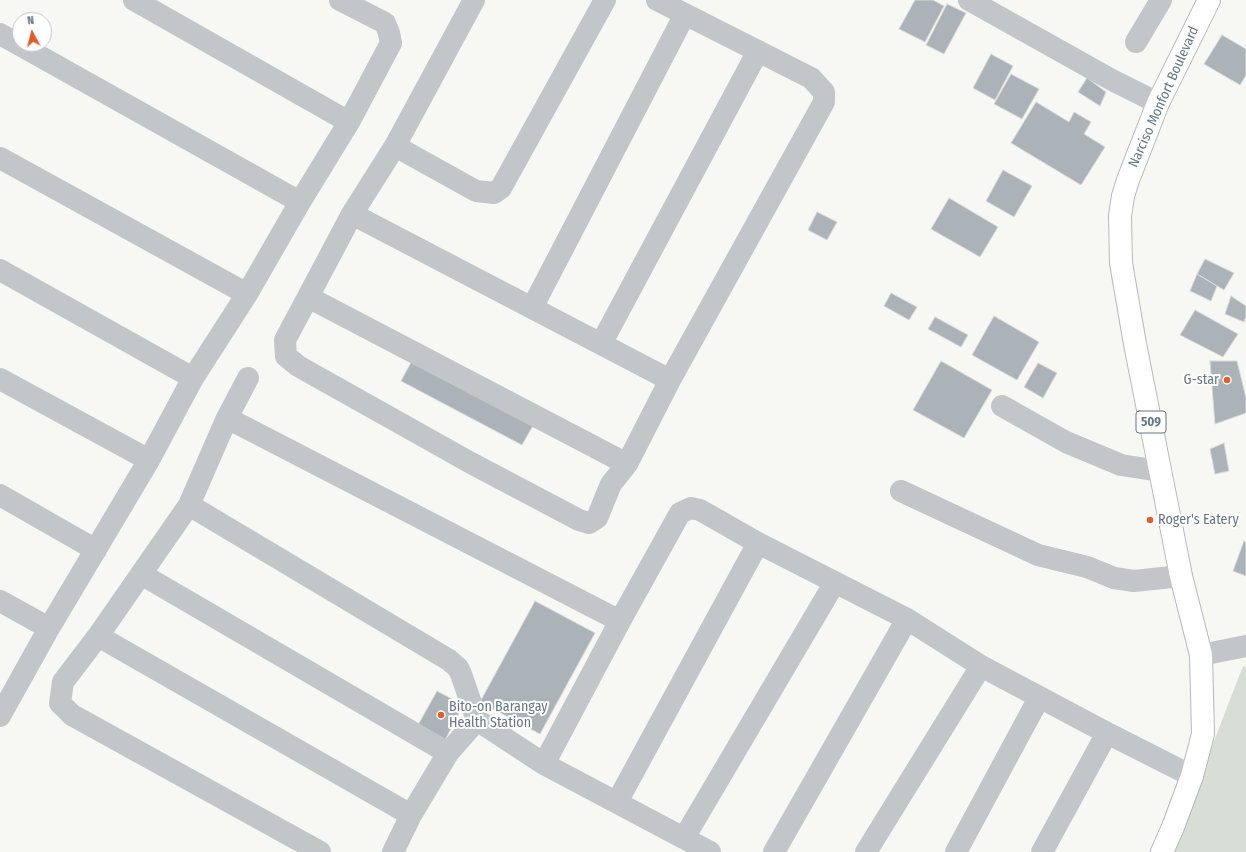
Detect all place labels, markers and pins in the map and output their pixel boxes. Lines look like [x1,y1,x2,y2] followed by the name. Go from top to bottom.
[1184,372,1219,388] place label: G-star
[1222,375,1232,385] marker: G-star
[1158,512,1239,528] place label: Roger's Eatery
[1145,515,1155,525] marker: Roger's Eatery
[449,699,548,732] place label: Bito-on Barangay Health Station
[436,710,446,720] marker: Bito-on Barangay Health Station

